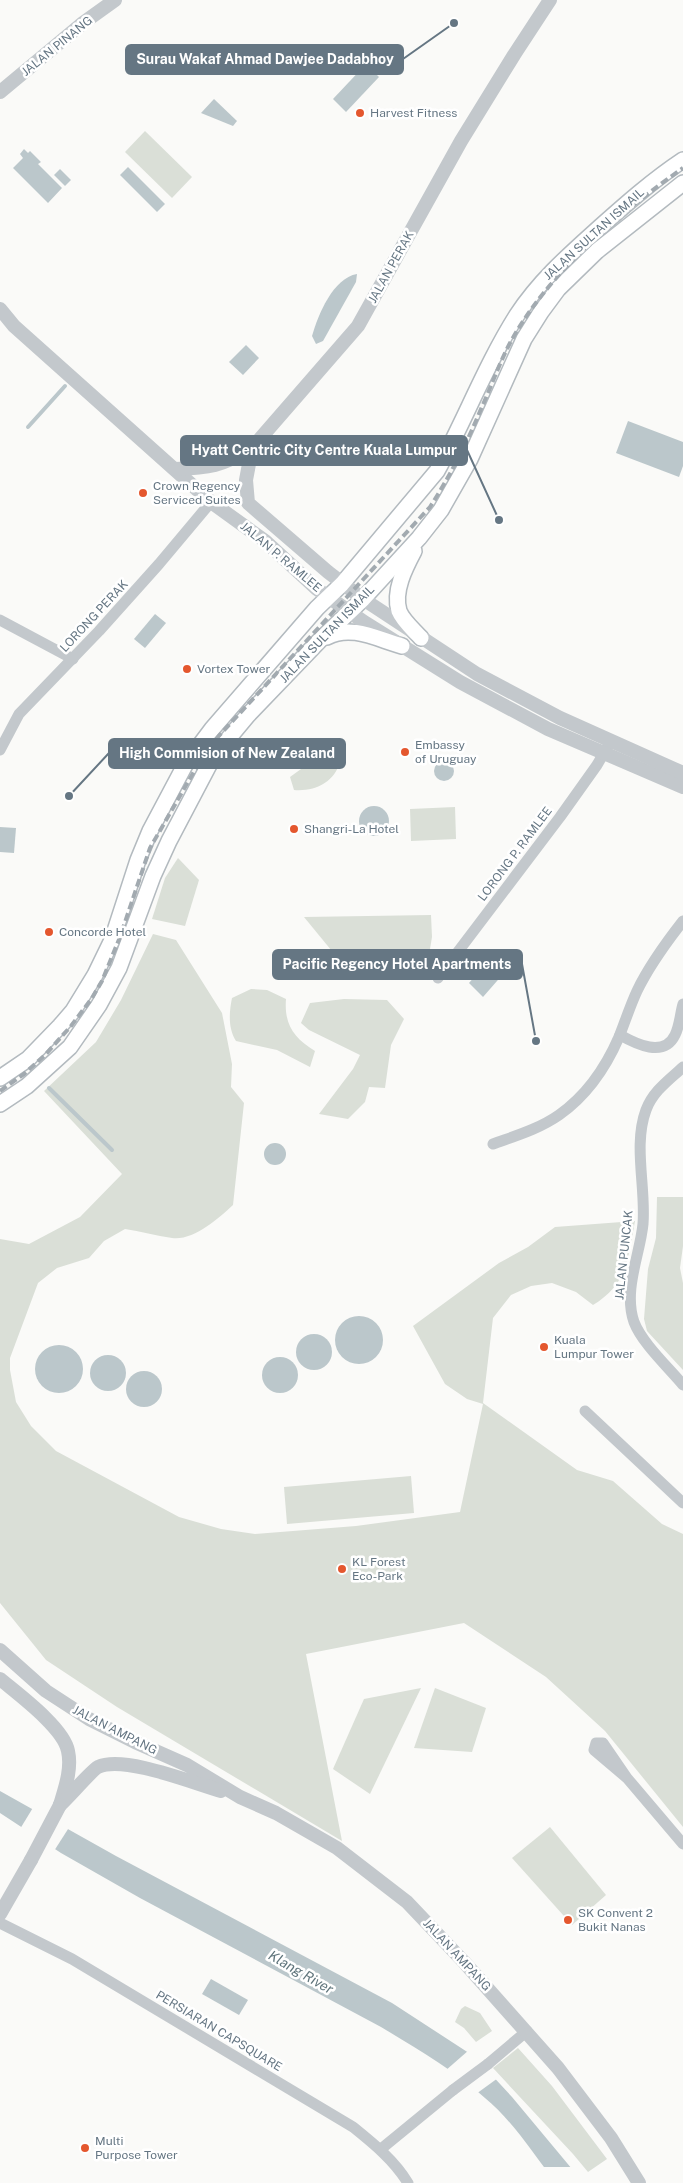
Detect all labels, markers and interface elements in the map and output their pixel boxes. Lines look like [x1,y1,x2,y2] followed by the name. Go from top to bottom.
[19,13,95,79] street label: JALAN PINANG
[126,45,403,74] callout: Surau Wakaf Ahmad Dawjee Dadabhoy
[136,51,394,67] text: Surau Wakaf Ahmad Dawjee Dadabhoy
[370,106,457,120] place label: Harvest Fitness
[354,107,366,119] marker: Harvest Fitness
[541,185,647,283] street label: JALAN SULTAN ISMAIL
[365,228,417,306] street label: JALAN PERAK
[181,436,467,465] callout: Hyatt Centric City Centre Kuala Lumpur
[191,442,457,458] text: Hyatt Centric City Centre Kuala Lumpur
[153,479,241,507] place label: Crown Regency Serviced Suites
[137,487,149,499] marker: Crown Regency Serviced Suites
[238,519,324,595] street label: JALAN P. RAMLEE
[57,577,131,655] street label: LORONG PERAK
[277,582,377,686] street label: JALAN SULTAN ISMAIL
[197,662,270,676] place label: Vortex Tower
[181,663,193,675] marker: Vortex Tower
[415,738,477,766] place label: Embassy of Uruguay
[109,739,345,768] callout: High Commision of New Zealand
[119,745,335,761] text: High Commision of New Zealand
[399,746,411,758] marker: Embassy of Uruguay
[475,804,555,904] street label: LORONG P. RAMLEE
[304,822,399,836] place label: Shangri-La Hotel
[288,823,300,835] marker: Shangri-La Hotel
[59,925,147,939] place label: Concorde Hotel
[43,926,55,938] marker: Concorde Hotel
[273,950,522,979] callout: Pacific Regency Hotel Apartments
[283,956,511,972] text: Pacific Regency Hotel Apartments
[612,1209,636,1301] street label: JALAN PUNCAK
[554,1333,634,1361] place label: Kuala Lumpur Tower
[538,1341,550,1353] marker: Kuala Lumpur Tower
[352,1555,406,1583] place label: KL Forest Eco-Park
[336,1563,348,1575] marker: KL Forest Eco-Park
[70,1703,160,1757] street label: JALAN AMPANG
[578,1906,653,1934] place label: SK Convent 2 Bukit Nanas
[562,1914,574,1926] marker: SK Convent 2 Bukit Nanas
[420,1916,494,1994] street label: JALAN AMPANG
[266,1947,337,1997] water label: Klang River
[153,1988,285,2074] street label: PERSIARAN CAPSQUARE
[95,2134,178,2162] place label: Multi Purpose Tower
[79,2142,91,2154] marker: Multi Purpose Tower

